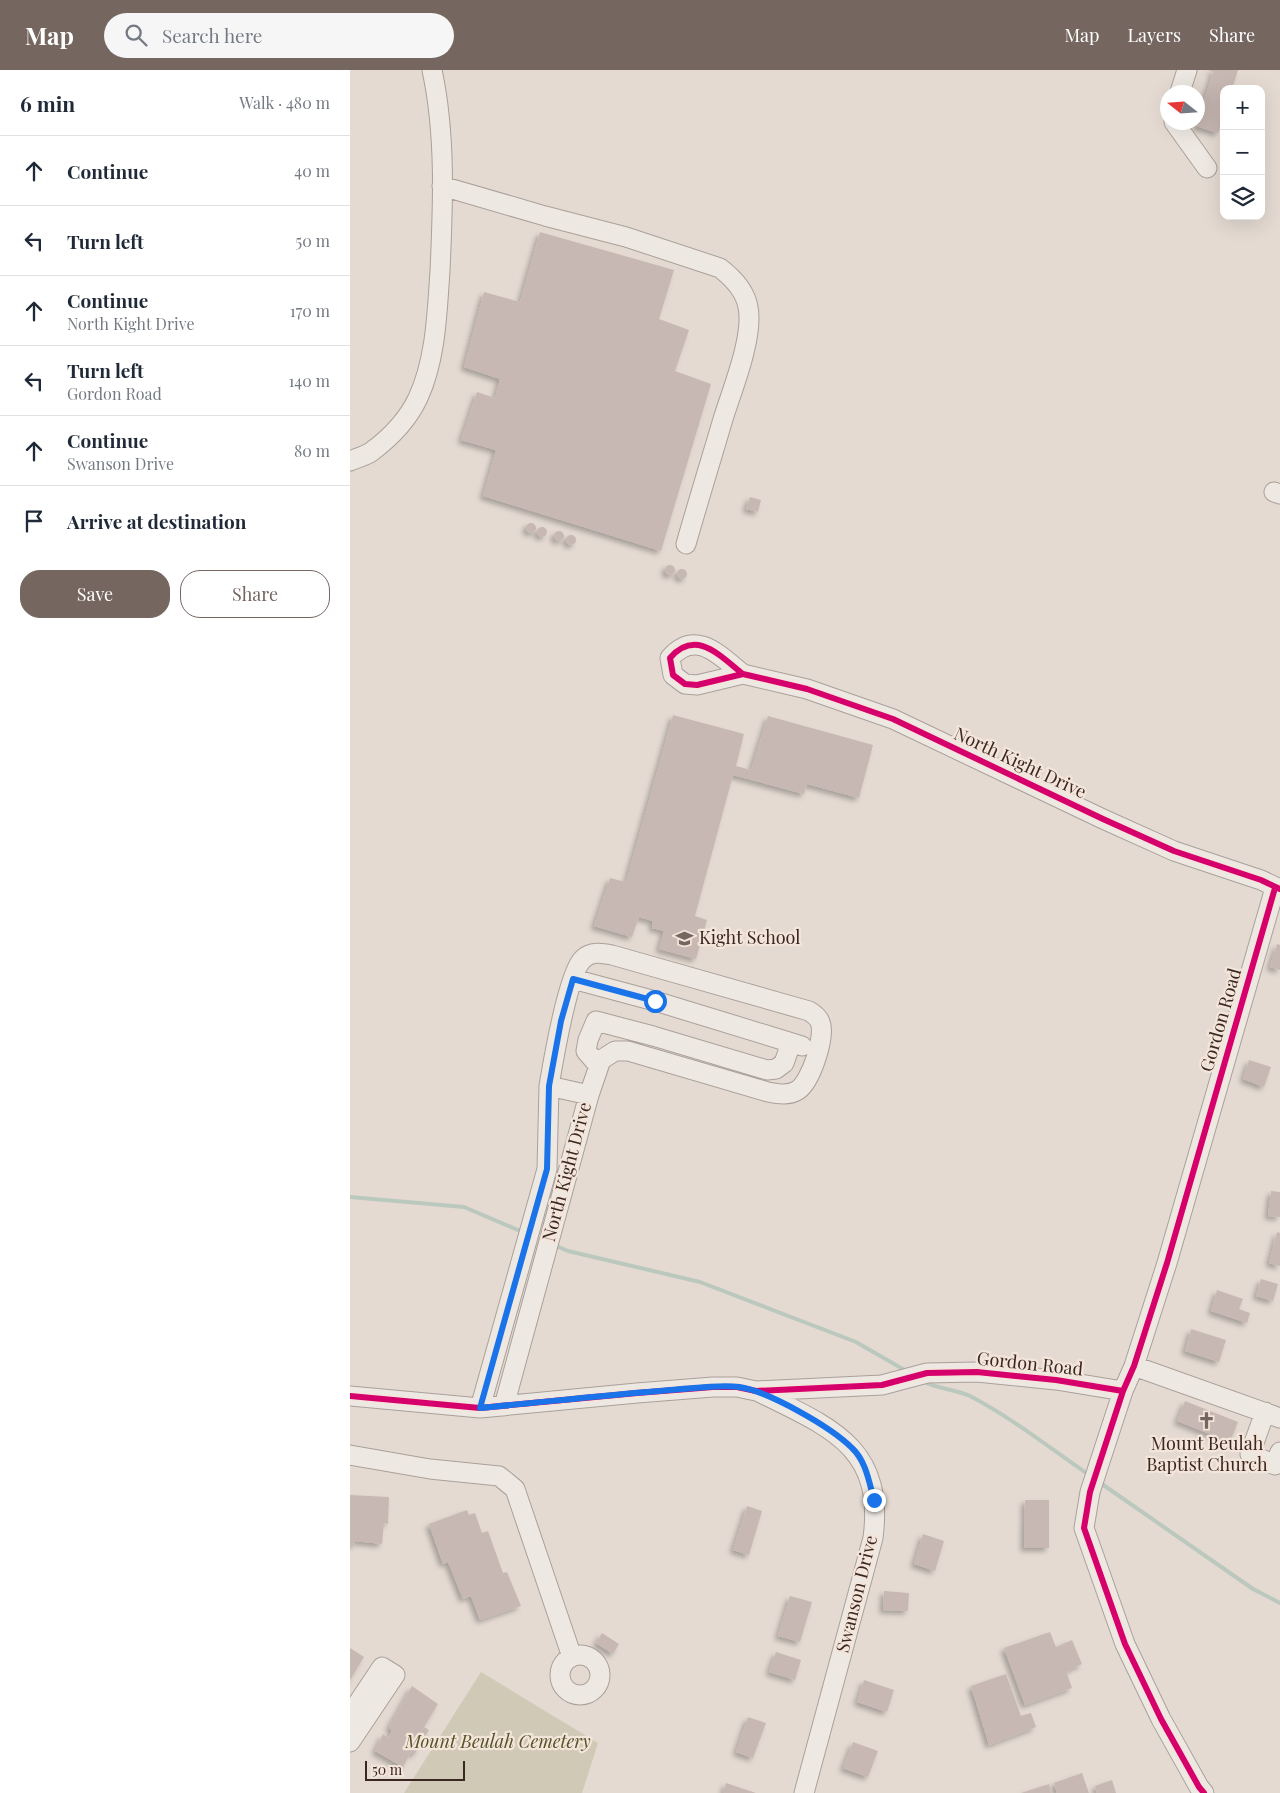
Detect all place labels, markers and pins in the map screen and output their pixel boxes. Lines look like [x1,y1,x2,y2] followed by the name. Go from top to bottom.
[699,925,800,949] place label: Kight School
[675,928,695,948] school or university icon: Kight School
[1197,1411,1217,1431] church icon: Mount Beulah Baptist Church
[1146,1431,1268,1476] place label: Mount Beulah Baptist Church

